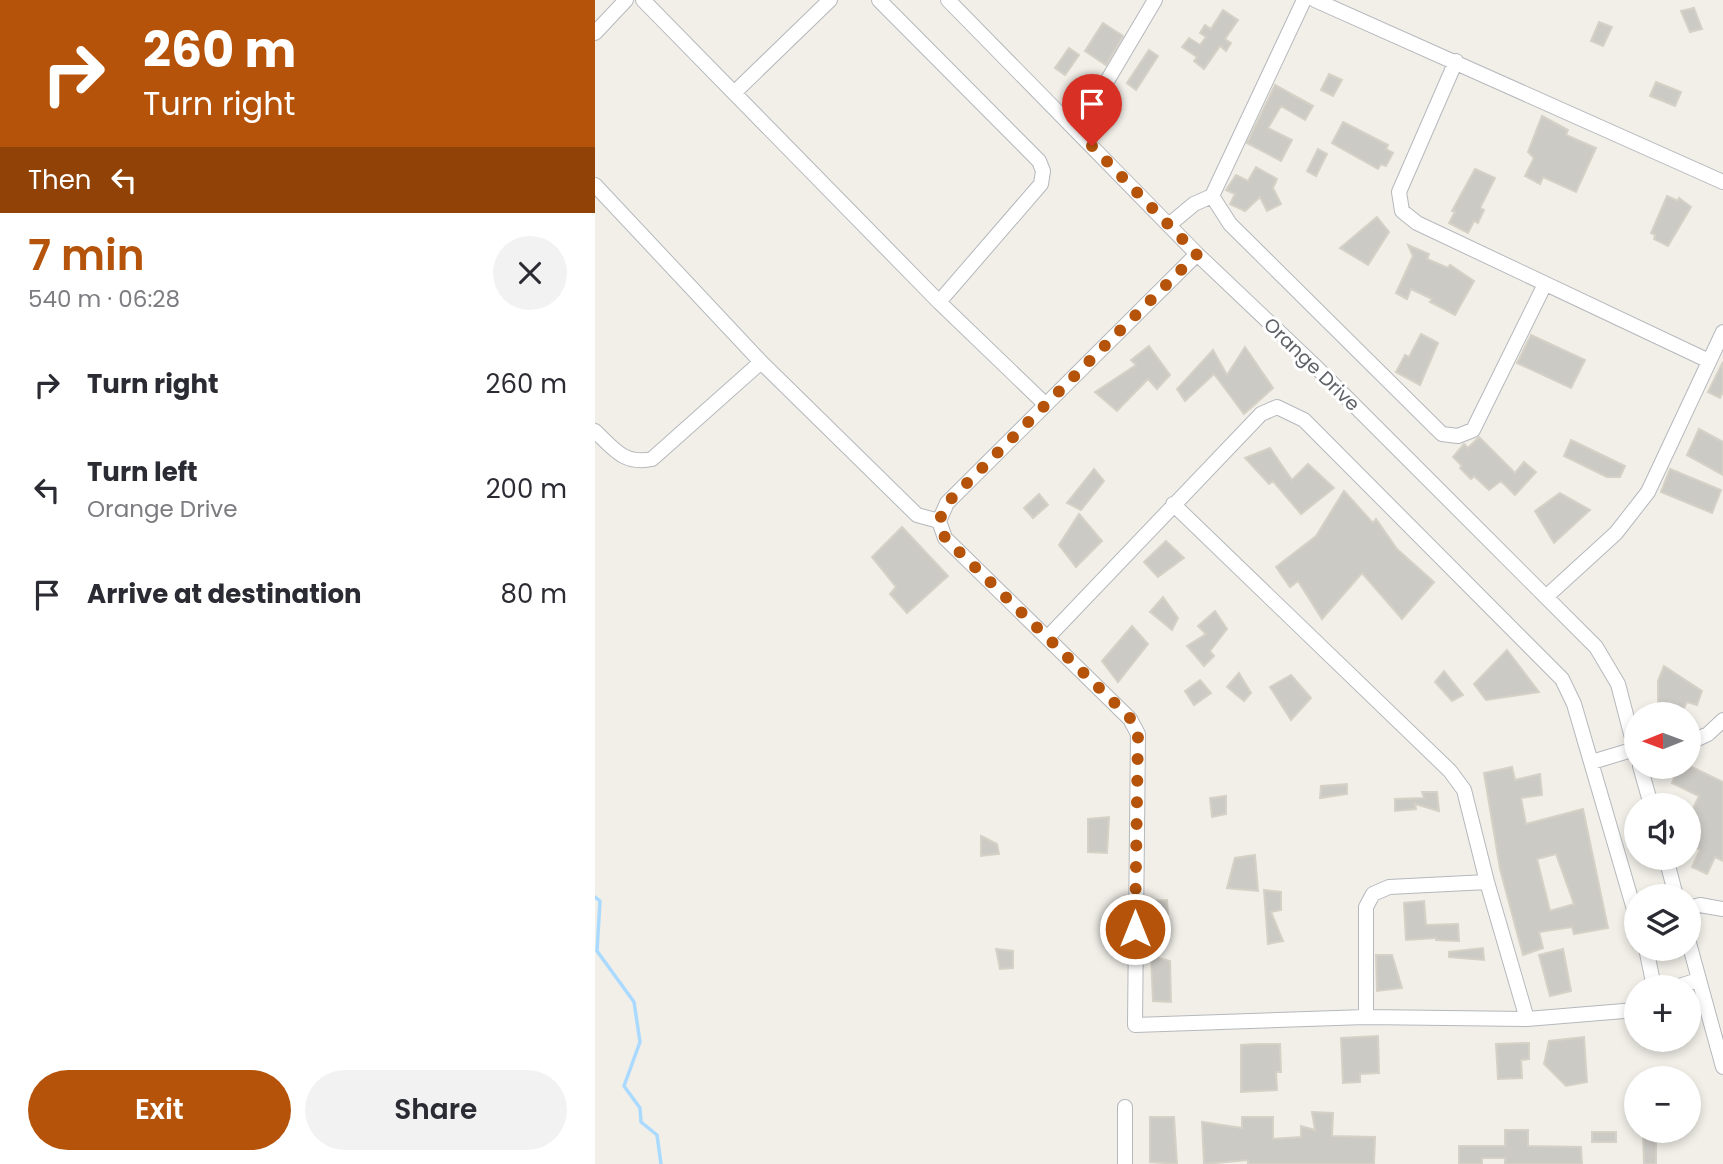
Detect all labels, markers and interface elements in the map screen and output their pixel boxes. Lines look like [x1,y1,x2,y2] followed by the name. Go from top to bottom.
[143,16,296,84] text: 260 m
[28,28,119,119] icon: right
[1062,74,1122,146] pin
[143,81,295,126] text: Turn right
[1073,85,1111,123] icon: arrive
[105,161,143,199] icon: left
[28,162,91,198] text: Then
[28,226,144,285] text: 7 min
[493,236,567,310] button: close
[28,283,180,315] text: 540 m · 06:28
[1258,311,1366,417] street label: Orange Drive
[28,366,66,404] icon: right
[87,366,219,402] text: Turn right
[485,366,567,402] text: 260 m
[87,454,198,490] text: Turn left
[28,471,66,509] icon: left
[486,471,567,507] text: 200 m
[87,493,238,525] text: Orange Drive
[28,576,66,614] icon: arrive
[87,576,362,612] text: Arrive at destination
[501,576,567,612] text: 80 m
[1624,702,1701,779] north arrow
[1624,702,1701,1143] map controls
[1624,793,1701,870] button: sound
[1624,884,1701,961] button: layers
[1098,892,1172,966] position arrow
[1624,975,1701,1052] button: +
[1624,1066,1701,1143] button: −
[28,1070,291,1150] button: Exit
[305,1070,567,1150] button: Share

